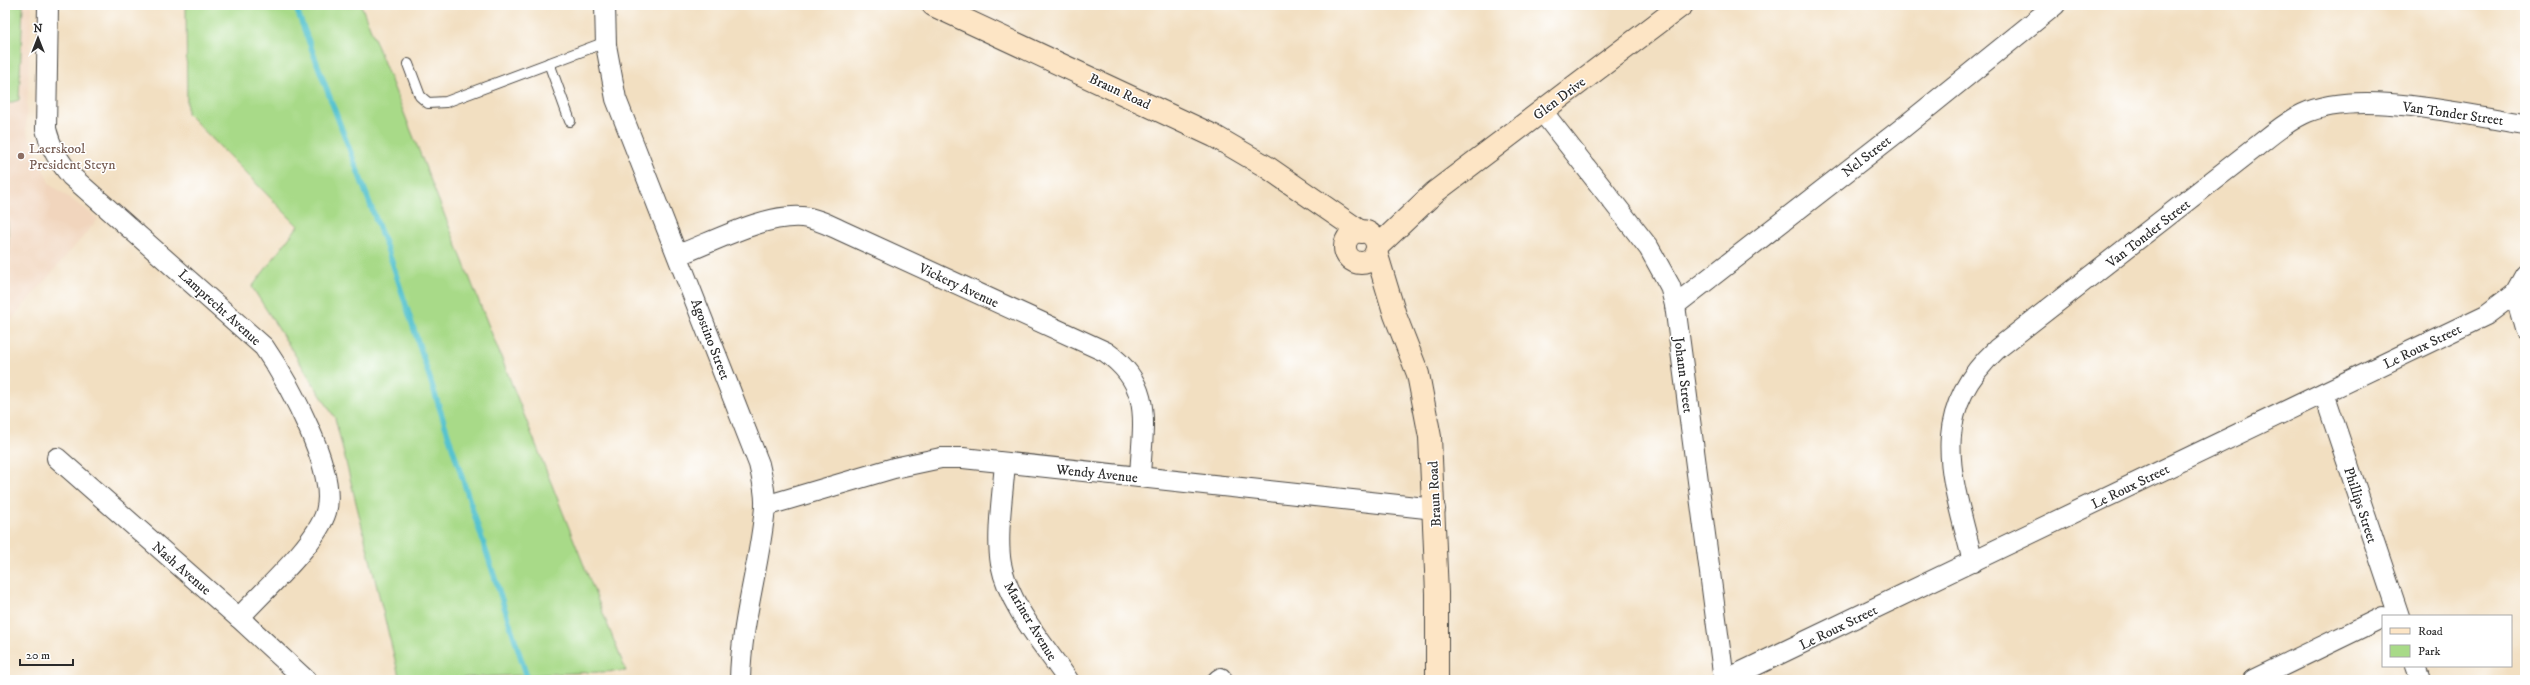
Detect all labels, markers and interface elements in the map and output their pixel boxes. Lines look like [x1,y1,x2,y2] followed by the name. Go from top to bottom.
[18,18,58,58] north arrow
[33,22,43,36] text: N
[1086,70,1153,114] street label: Braun Road
[1530,73,1590,124] street label: Glen Drive
[2400,98,2505,130] street label: Van Tonder Street
[1838,132,1895,182] street label: Nel Street
[29,140,116,174] place label: Laerskool President Steyn
[16,151,26,161] marker: Laerskool President Steyn
[2102,195,2195,273] street label: Van Tonder Street
[915,259,1002,312] street label: Vickery Avenue
[174,266,265,350] street label: Lamprecht Avenue
[686,296,734,383] street label: Agostino Street
[2380,320,2465,374] street label: Le Roux Street
[1669,334,1697,414] street label: Johann Street
[2088,460,2173,514] street label: Le Roux Street
[1054,461,1139,487] street label: Wendy Avenue
[1424,461,1446,527] street label: Braun Road
[2339,465,2381,546] street label: Phillips Street
[148,538,215,599] street label: Nash Avenue
[999,579,1061,665] street label: Mariner Avenue
[1796,601,1881,655] street label: Le Roux Street
[2382,615,2512,667] legend
[2418,624,2443,639] text: Road
[20,641,73,667] scale bar
[2418,644,2440,659] text: Park
[26,648,50,663] text: 20 m

